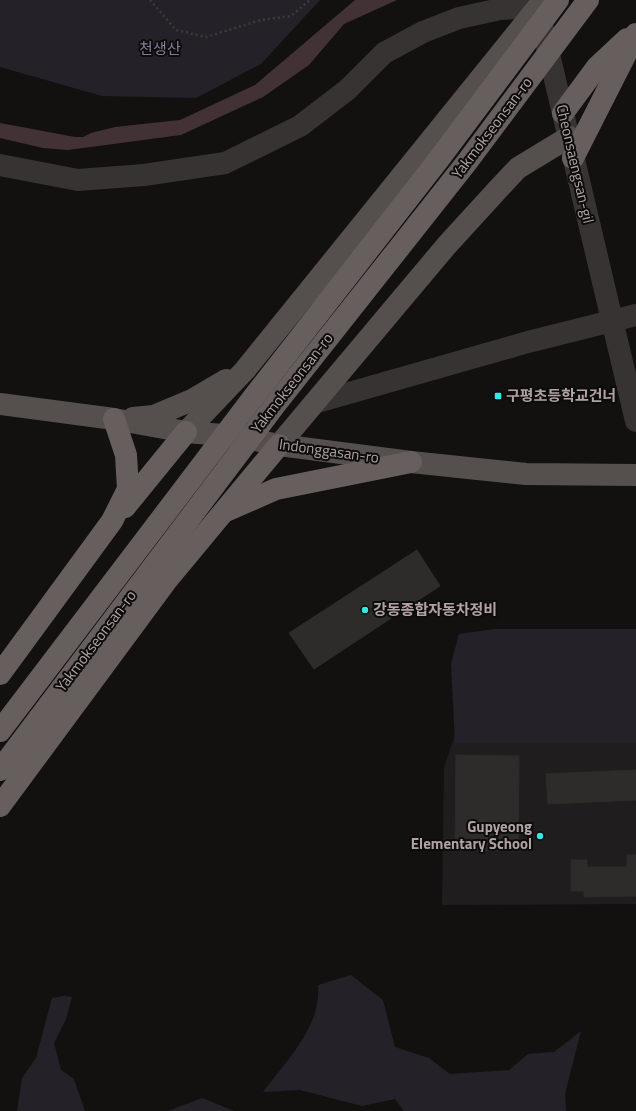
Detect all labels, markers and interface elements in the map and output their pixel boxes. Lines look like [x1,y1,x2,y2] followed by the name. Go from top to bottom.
[139,37,181,60] park label: 천생산
[446,72,538,183] street label: Yakmokseonsan-ro
[551,102,600,226] street label: Cheonsaengsan-gil
[245,327,338,438] street label: Yakmokseonsan-ro
[506,384,616,407] place label: 구평초등학교건너
[493,391,503,401] marker: 구평초등학교건너
[278,432,381,469] street label: Indonggasan-ro
[50,585,142,696] street label: Yakmokseonsan-ro
[373,598,497,621] place label: 강동종합자동차정비
[360,605,370,615] marker: 강동종합자동차정비
[411,815,532,855] place label: Gupyeong Elementary School
[535,831,545,841] marker: Gupyeong Elementary School

